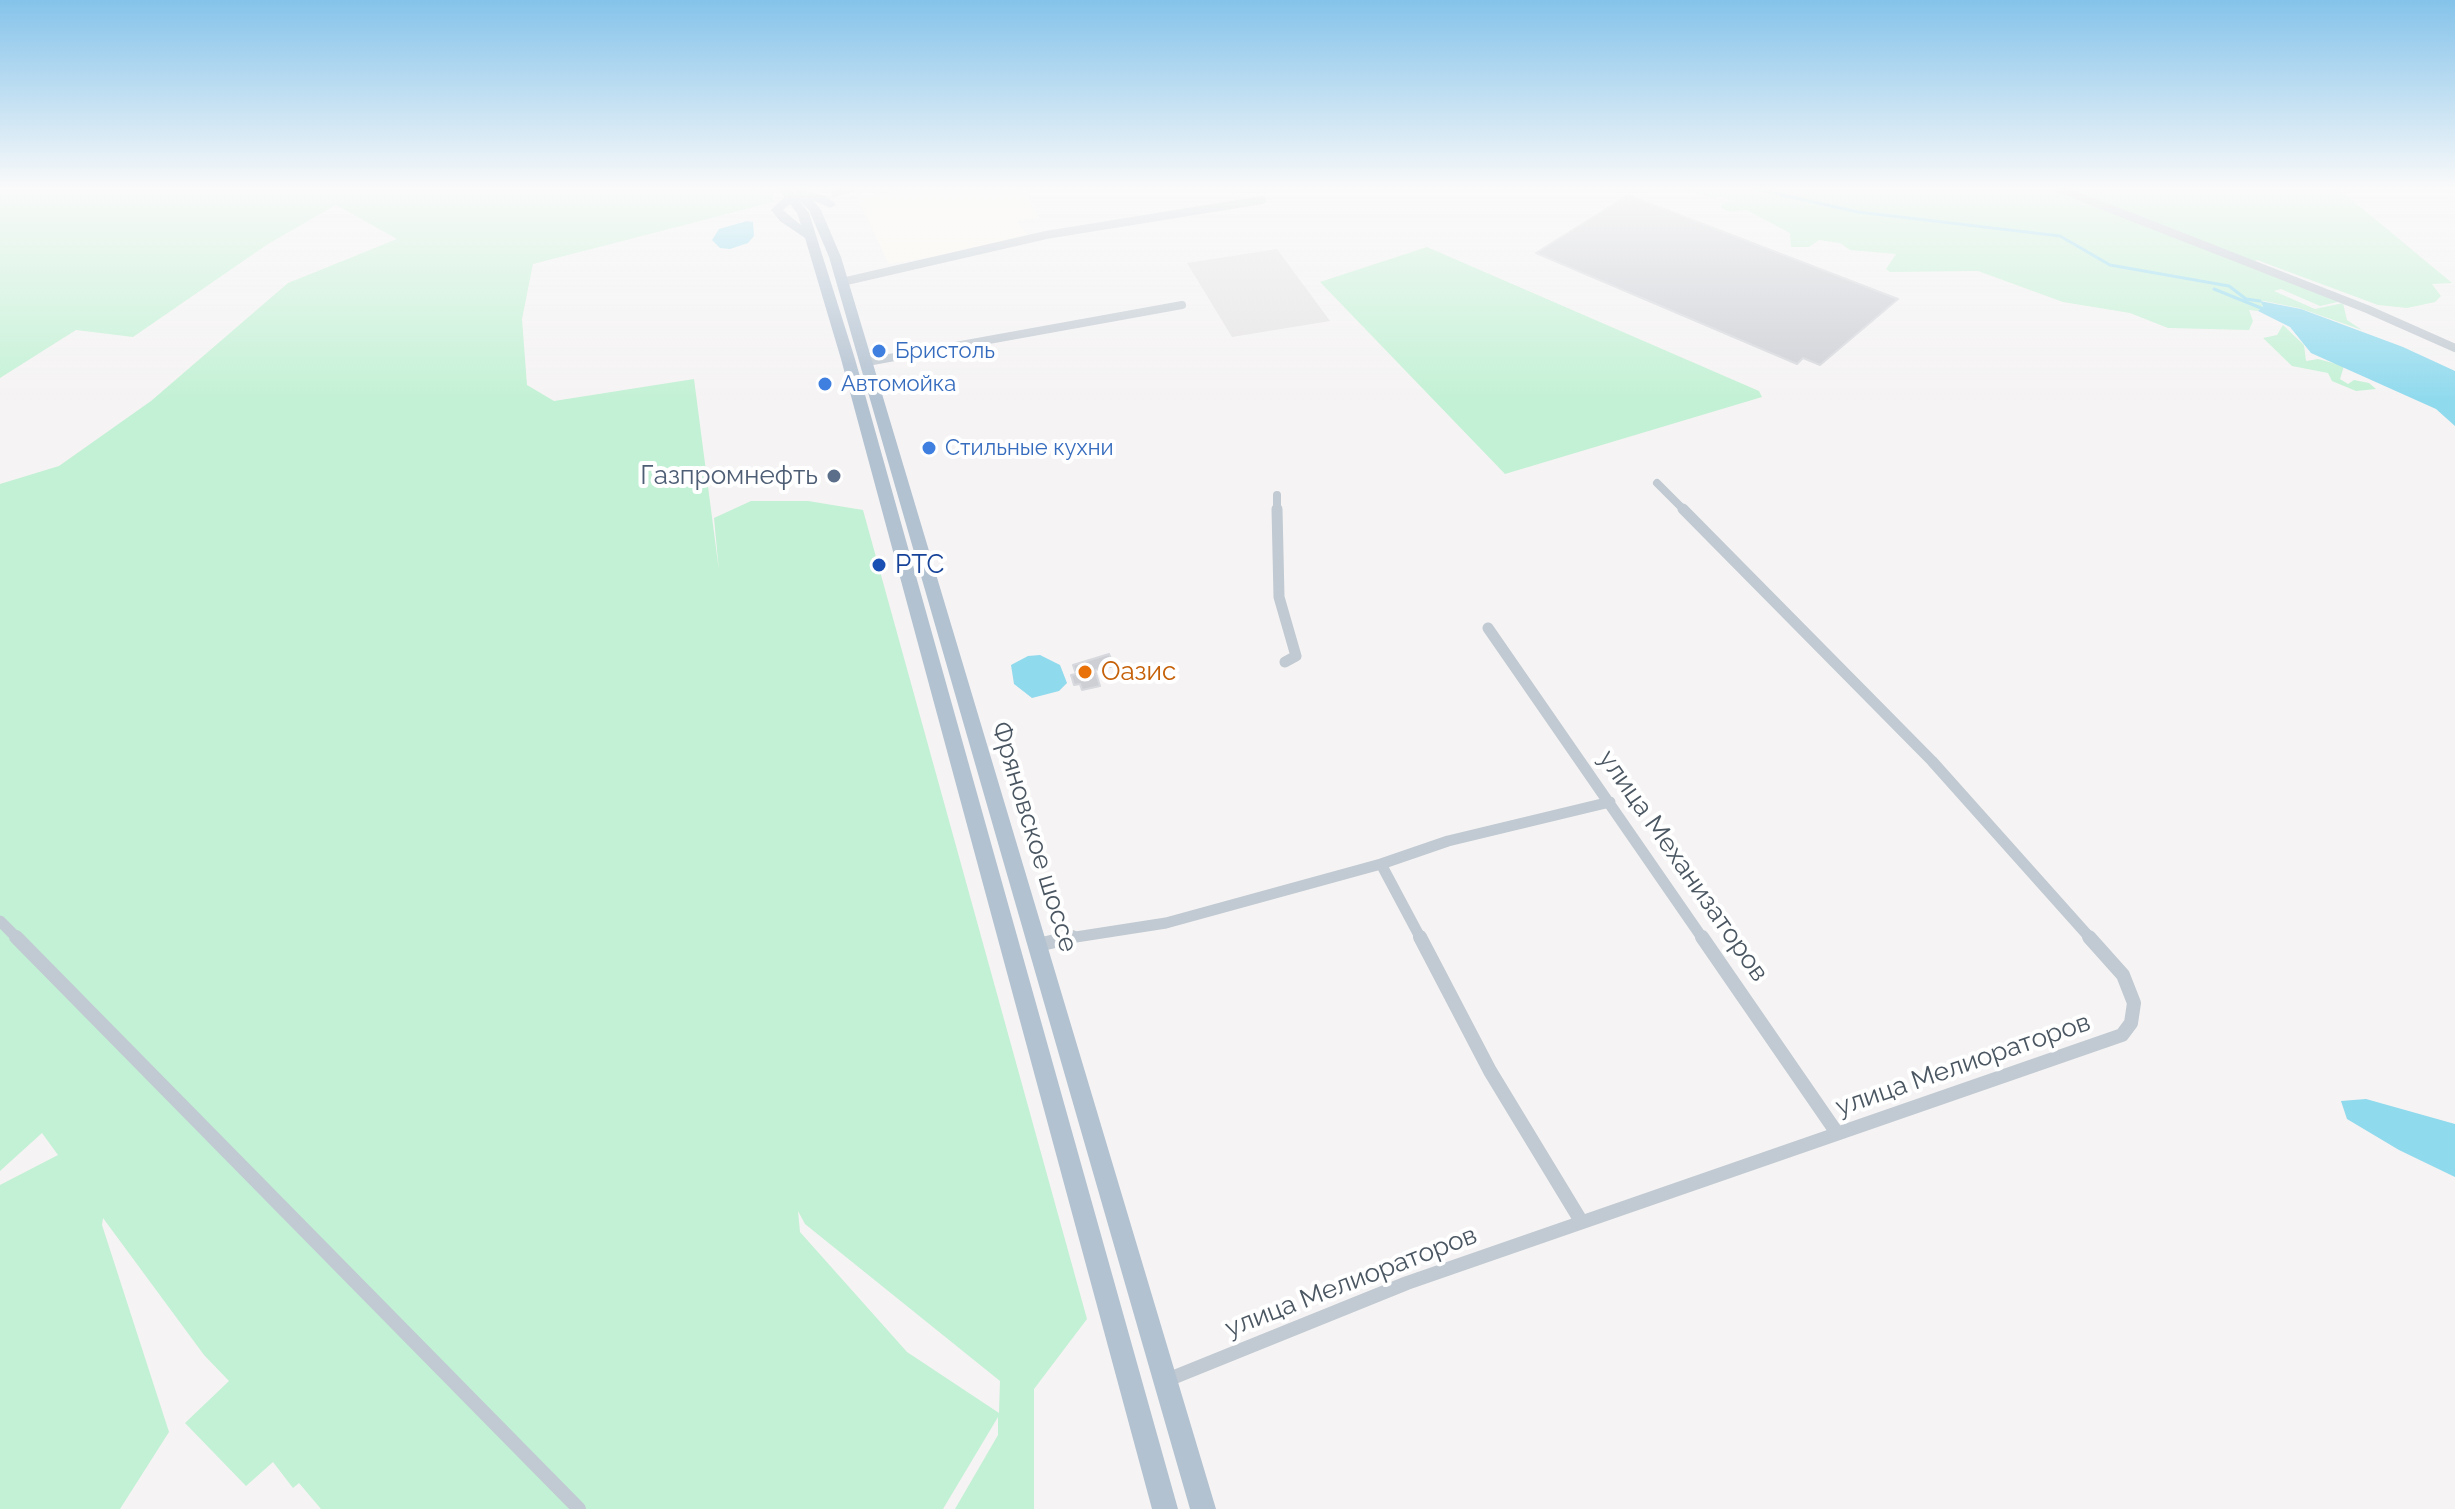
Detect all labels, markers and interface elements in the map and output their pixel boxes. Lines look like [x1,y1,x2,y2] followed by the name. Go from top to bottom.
[895,338,995,364] place label: Бристоль
[870,342,888,360] marker: Бристоль
[841,371,956,397] place label: Автомойка
[816,375,834,393] marker: Автомойка
[945,435,1114,461] place label: Стильные кухни
[920,439,938,457] marker: Стильные кухни
[640,460,818,492] place label: Газпромнефть
[825,467,843,485] marker: Газпромнефть
[895,549,944,581] place label: РТС
[870,556,888,574] marker: РТС
[1101,656,1176,688] place label: Оазис
[1076,663,1094,681] marker: Оазис
[984,718,1084,956] street label: Фряновское шоссе
[1591,744,1775,988] street label: улица Механизаторов
[1832,1007,2094,1123] street label: улица Мелиораторов
[1221,1220,1481,1344] street label: улица Мелиораторов

